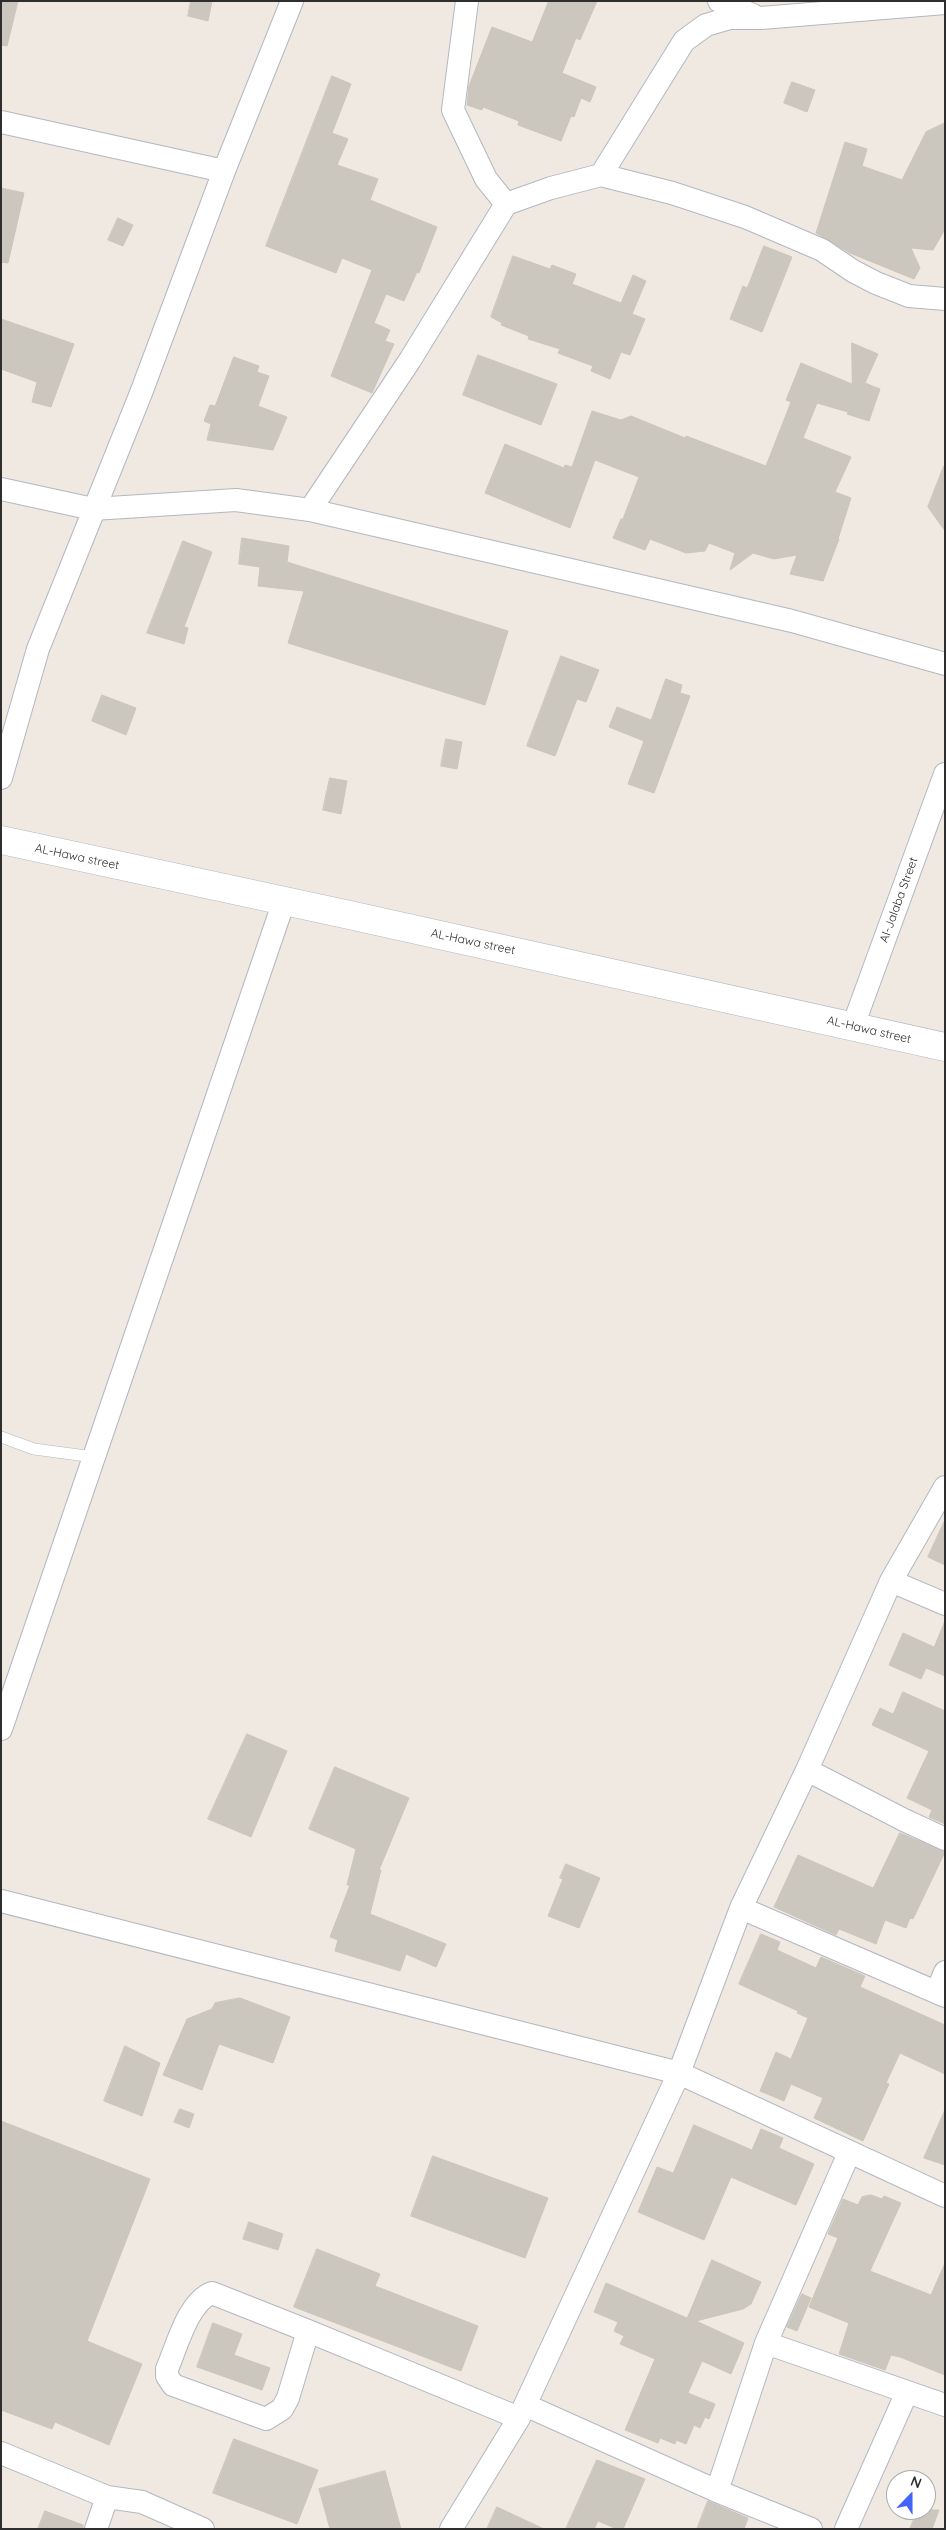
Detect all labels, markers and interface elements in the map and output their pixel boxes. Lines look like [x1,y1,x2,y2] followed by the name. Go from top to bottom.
[33,841,121,873] street label: AL-Hawa street
[877,855,921,945] street label: Al-Jalaba Street
[429,926,517,958] street label: AL-Hawa street
[825,1013,913,1047] street label: AL-Hawa street
[886,2470,936,2520] north arrow
[908,2472,924,2492] text: N

